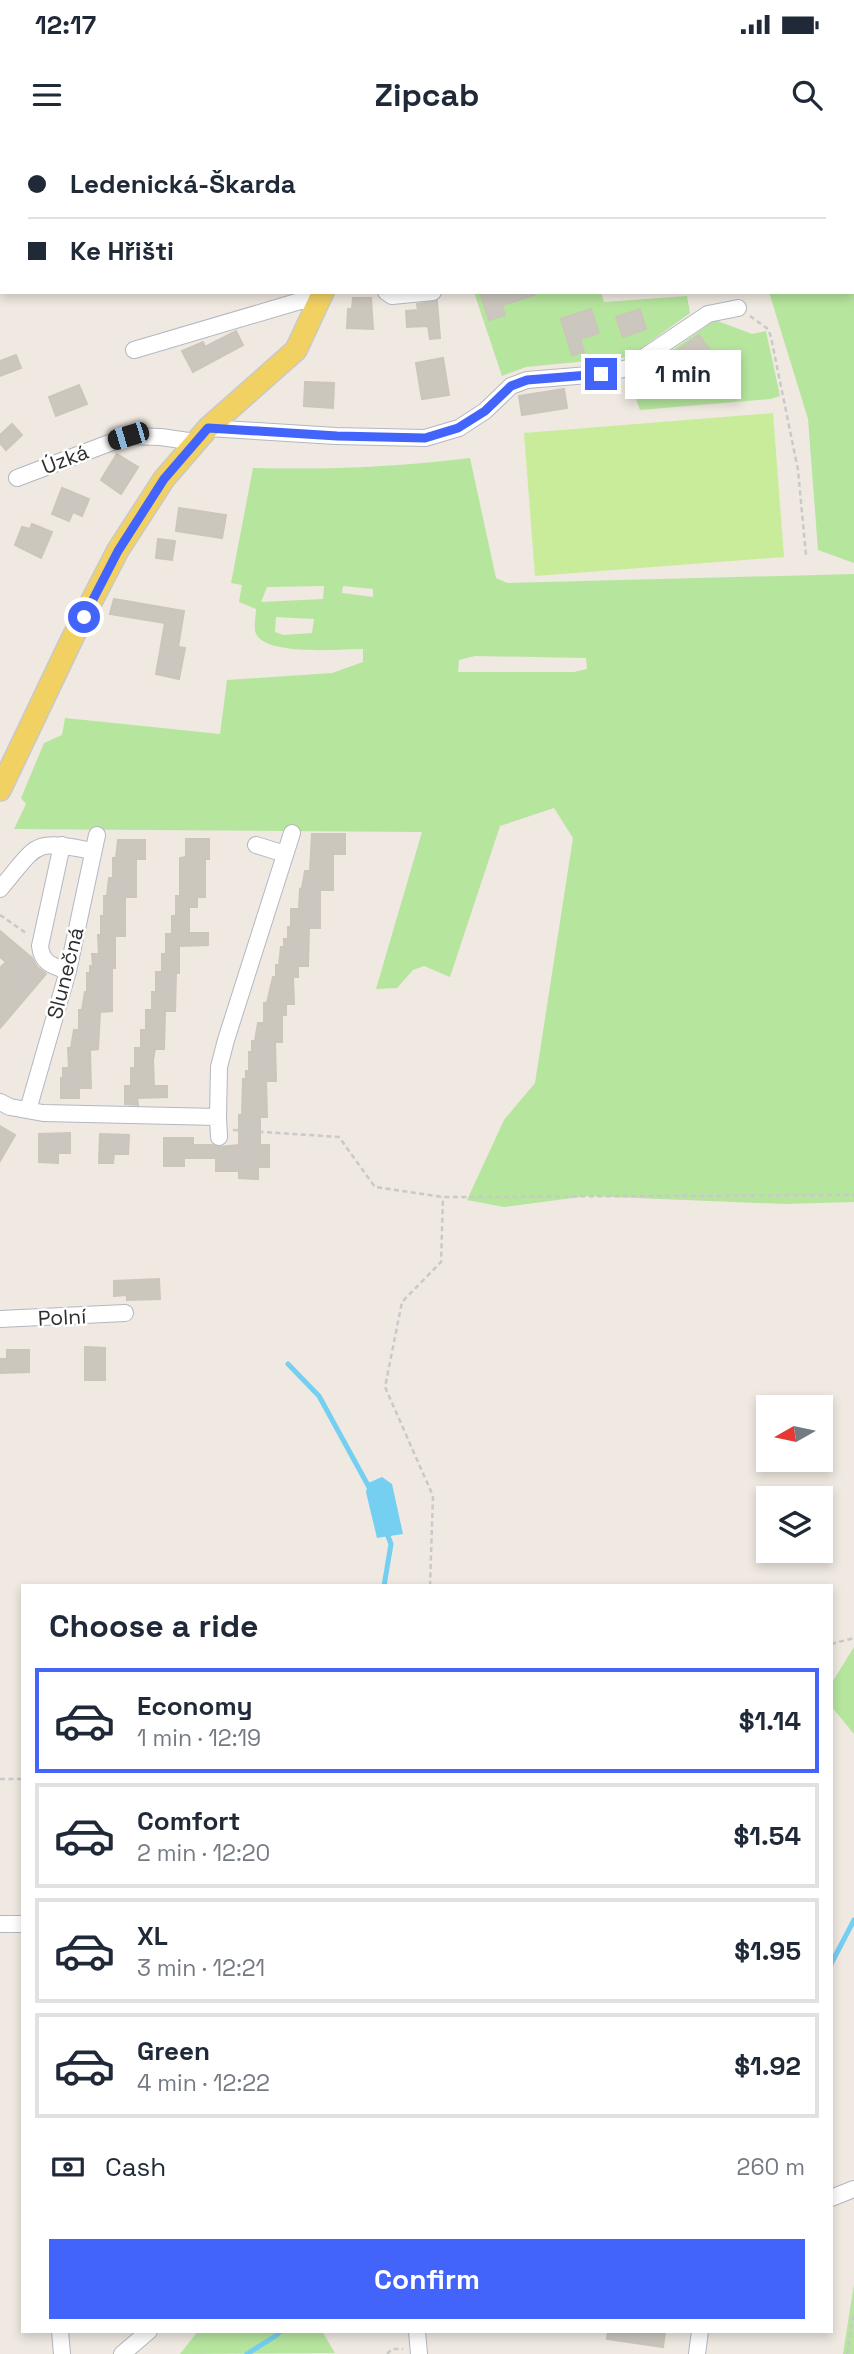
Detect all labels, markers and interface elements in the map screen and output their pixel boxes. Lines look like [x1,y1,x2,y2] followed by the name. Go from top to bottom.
[35,8,96,42] text: 12:17
[374,75,480,115] text: Zipcab
[28,76,66,114] icon: menu
[788,76,826,114] icon: search
[70,167,296,201] text: Ledenická-Škarda
[70,234,174,268] text: Ke Hřišti
[626,350,741,398] callout: 1 min
[585,358,617,390] route end
[655,359,711,389] text: 1 min
[105,420,152,452] car
[38,438,92,480] street label: Úzká
[68,601,100,633] route start
[41,924,89,1022] street label: Slunečná
[37,1302,88,1332] street label: Polní
[756,1395,833,1472] north arrow
[756,1395,833,1563] map controls
[756,1486,833,1563] button: layers
[49,1606,259,1646] text: Choose a ride
[53,1689,116,1752] icon: car
[137,1689,253,1723] text: Economy
[739,1704,801,1738] text: $1.14
[137,1723,261,1753] text: 1 min · 12:19
[53,1804,116,1867] icon: car
[137,1804,240,1838] text: Comfort
[734,1819,801,1853] text: $1.54
[137,1838,270,1868] text: 2 min · 12:20
[53,1919,116,1982] icon: car
[137,1919,168,1953] text: XL
[734,1934,801,1968] text: $1.95
[137,1953,265,1983] text: 3 min · 12:21
[53,2034,116,2097] icon: car
[137,2034,210,2068] text: Green
[734,2049,801,2083] text: $1.92
[137,2068,270,2098] text: 4 min · 12:22
[49,2148,87,2186] icon: cash
[105,2150,166,2184] text: Cash
[737,2152,805,2182] text: 260 m
[49,2239,805,2319] button: Confirm

